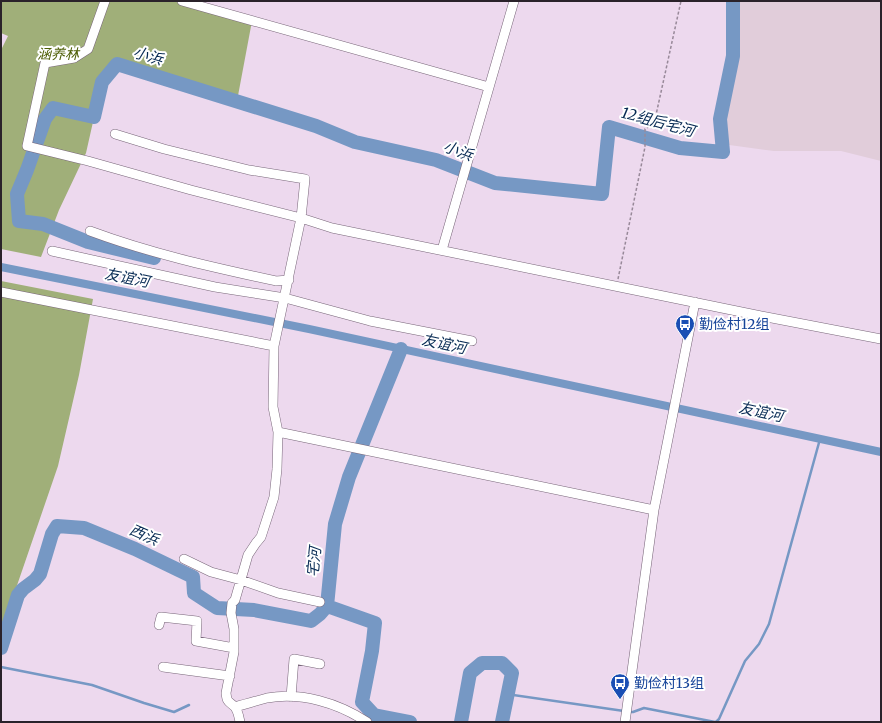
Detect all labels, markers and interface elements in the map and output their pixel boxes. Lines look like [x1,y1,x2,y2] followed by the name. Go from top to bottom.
[131,42,167,70] water label: 小浜
[37,45,81,63] park label: 涵养林
[620,103,700,141] water label: 12组后宅河
[441,136,477,165] water label: 小浜
[103,264,154,292] water label: 友谊河
[674,313,696,341] bus stop icon: 勤俭村12组
[699,315,769,333] place label: 勤俭村12组
[420,330,471,358] water label: 友谊河
[737,398,788,426] water label: 友谊河
[127,520,164,550] water label: 西浜
[302,543,325,578] water label: 宅河
[609,672,631,700] bus stop icon: 勤俭村13组
[634,674,704,692] place label: 勤俭村13组

